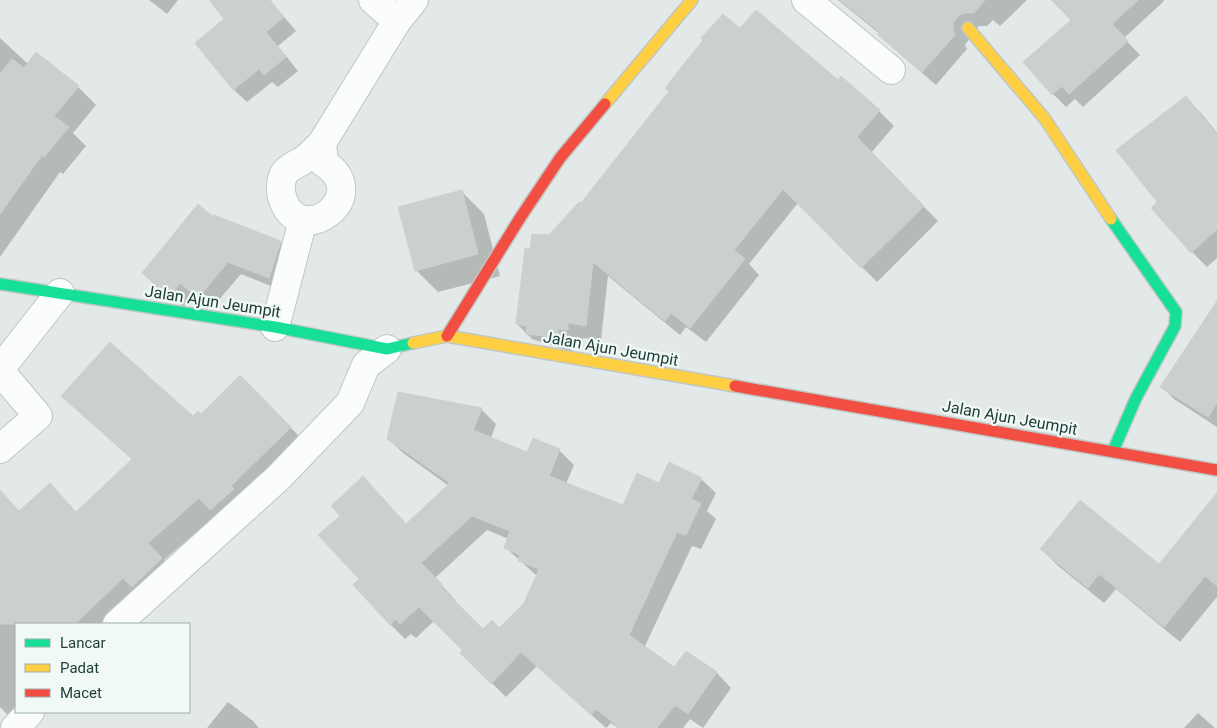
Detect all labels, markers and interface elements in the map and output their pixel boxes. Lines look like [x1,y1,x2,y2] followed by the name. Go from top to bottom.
[144,281,282,322] street label: Jalan Ajun Jeumpit
[542,327,680,370] street label: Jalan Ajun Jeumpit
[941,396,1079,439] street label: Jalan Ajun Jeumpit
[15,623,190,713] legend
[60,634,106,652] text: Lancar
[60,659,99,677] text: Padat
[60,684,102,702] text: Macet

